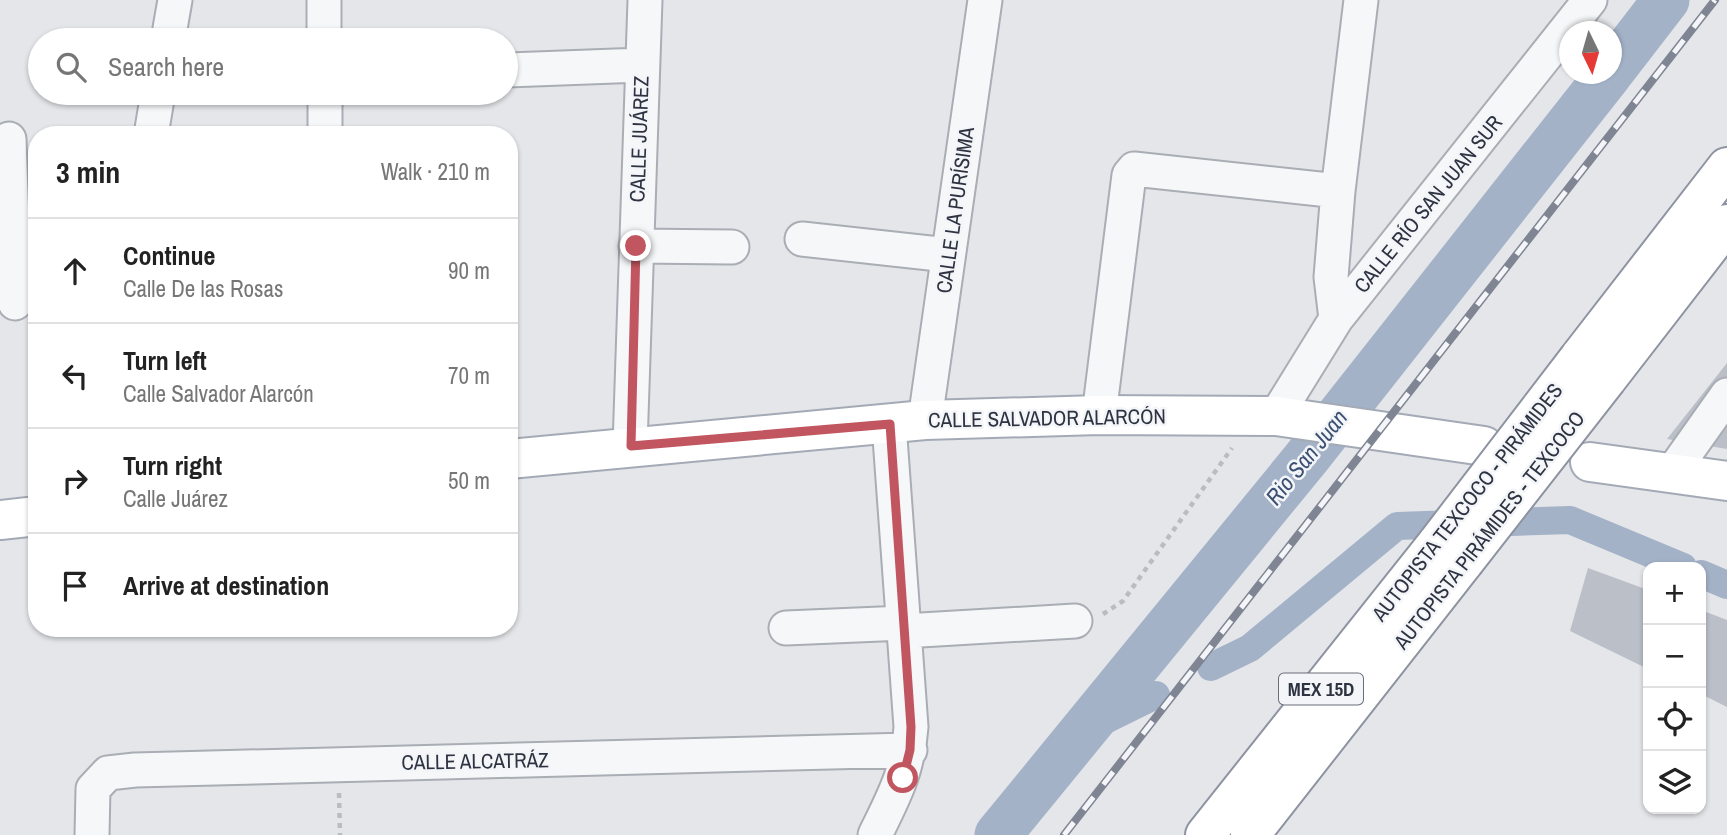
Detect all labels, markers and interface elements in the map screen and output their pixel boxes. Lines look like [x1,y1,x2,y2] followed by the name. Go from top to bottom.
[1559,21,1622,84] north arrow
[28,28,518,105] search box
[52,48,90,86] icon: search
[108,49,224,84] text: Search here
[622,75,656,203] street label: CALLE JUÁREZ
[1347,109,1509,299] street label: CALLE RÍO SAN JUAN SUR
[929,125,981,295] street label: CALLE LA PURÍSIMA
[56,152,120,192] text: 3 min
[381,156,490,187] text: Walk · 210 m
[620,230,651,261] route end
[123,238,215,273] text: Continue
[56,252,94,290] icon: ahead
[448,255,490,286] text: 90 m
[123,273,283,304] text: Calle De las Rosas
[123,343,207,378] text: Turn left
[56,357,94,395] icon: left
[448,360,490,391] text: 70 m
[1364,377,1569,628] street label: AUTOPISTA TEXCOCO - PIRÁMIDES
[123,378,314,409] text: Calle Salvador Alarcón
[928,401,1166,435] street label: CALLE SALVADOR ALARCÓN
[1258,403,1354,511] water label: Rio San Juan
[1386,405,1591,656] street label: AUTOPISTA PIRÁMIDES - TEXCOCO
[123,448,222,483] text: Turn right
[56,462,94,500] icon: right
[448,465,490,496] text: 50 m
[123,483,228,514] text: Calle Juárez
[1643,562,1706,814] map controls
[1643,562,1706,625] button: +
[56,567,94,605] icon: arrive
[123,568,329,603] text: Arrive at destination
[1643,625,1706,688] button: −
[1279,674,1363,704] road number: MEX 15D
[1643,688,1706,751] button: locate
[401,745,549,777] street label: CALLE ALCATRÁZ
[1643,751,1706,814] button: layers
[887,762,918,793] route start

